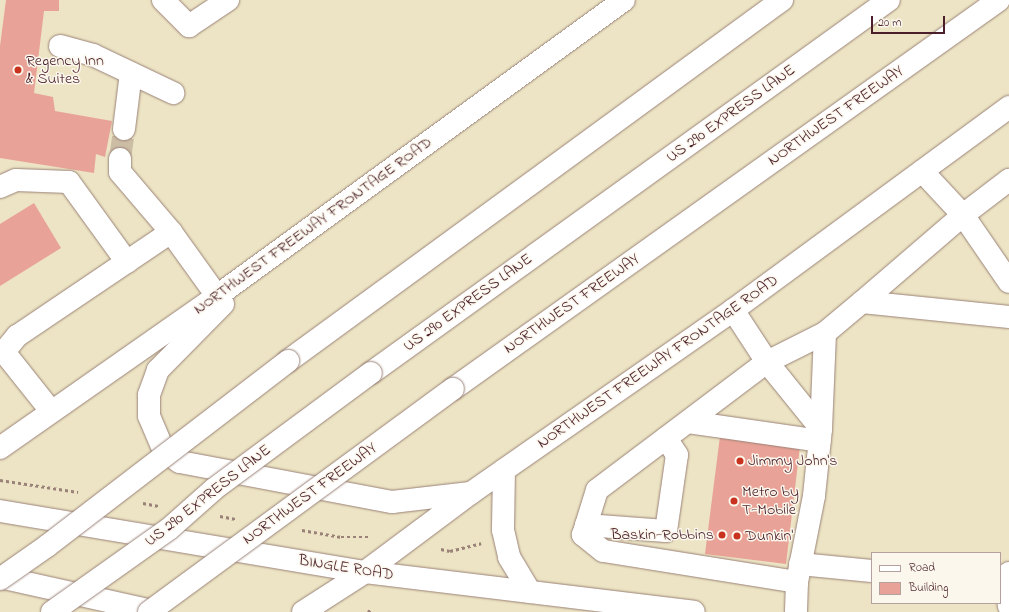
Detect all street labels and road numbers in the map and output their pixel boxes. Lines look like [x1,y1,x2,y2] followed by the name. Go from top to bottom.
[663,61,799,167] street label: US 290 EXPRESS LANE
[764,62,908,170] street label: NORTHWEST FREEWAY
[190,133,436,319] street label: NORTHWEST FREEWAY FRONTAGE ROAD
[400,250,536,356] street label: US 290 EXPRESS LANE
[500,250,644,358] street label: NORTHWEST FREEWAY
[534,271,782,453] street label: NORTHWEST FREEWAY FRONTAGE ROAD
[239,439,381,549] street label: NORTHWEST FREEWAY
[141,441,275,551] street label: US 290 EXPRESS LANE
[297,551,395,585] street label: BINGLE ROAD

